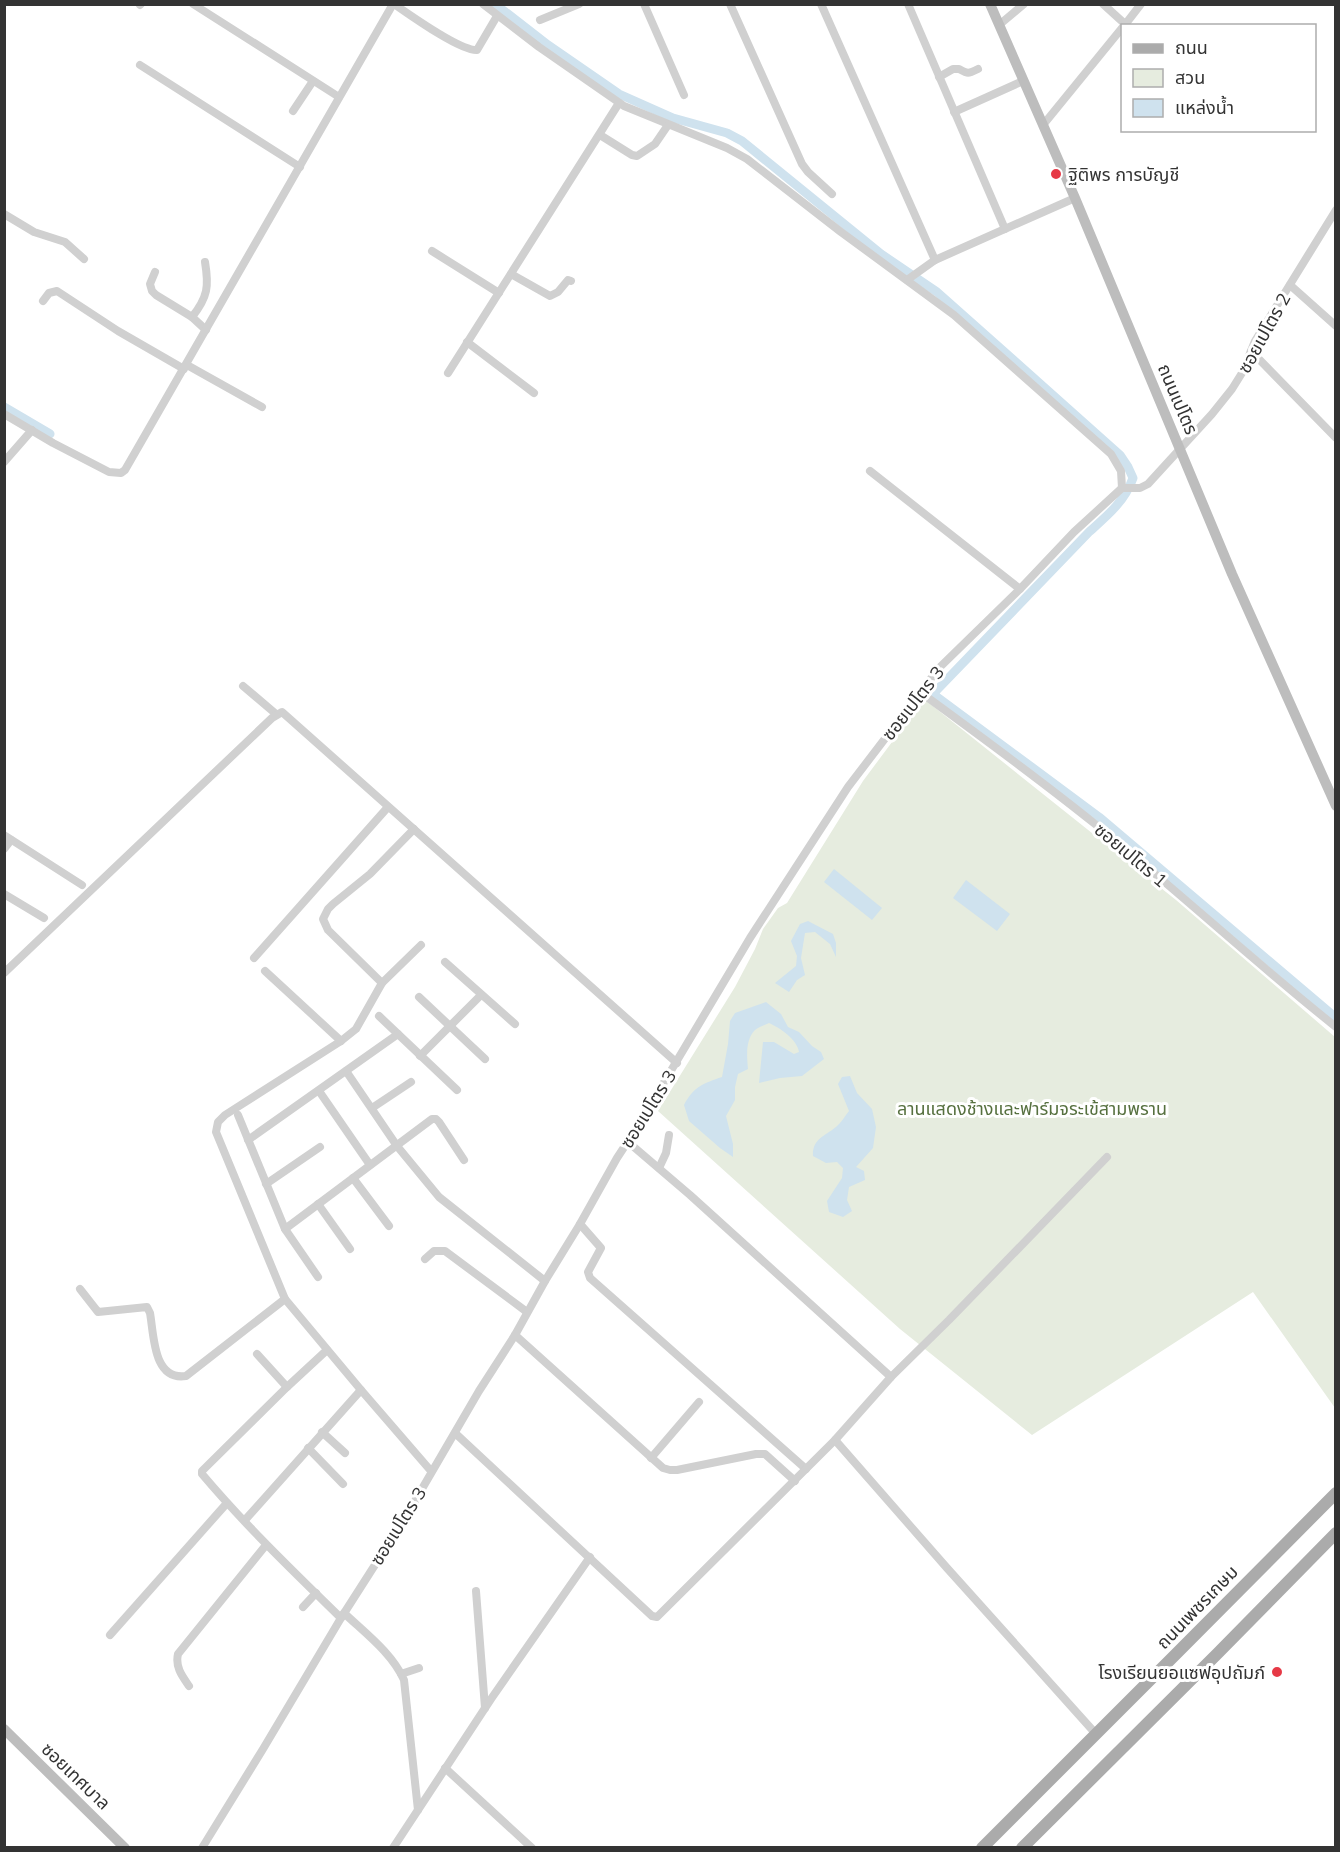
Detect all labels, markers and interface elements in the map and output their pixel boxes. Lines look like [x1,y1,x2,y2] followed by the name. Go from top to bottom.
[1121,24,1316,132] legend
[1175,36,1208,59] text: ถนน
[1175,66,1205,89] text: สวน
[1175,95,1234,119] text: แหล่งน้ำ
[1068,163,1179,186] place label: ฐิติพร การบัญชี
[1049,167,1063,181] marker: ฐิติพร การบัญชี
[1233,289,1295,377] street label: ซอยเปโตร 2
[1153,360,1203,438] street label: ถนนเปโตร
[877,661,949,745] street label: ซอยเปโตร 3
[1090,818,1172,892] street label: ซอยเปโตร 1
[615,1066,681,1152] street label: ซอยเปโตร 3
[897,1097,1167,1120] park label: ลานแสดงช้างและฟาร์มจระเข้สามพราน
[365,1483,431,1569] street label: ซอยเปโตร 3
[1151,1560,1243,1654] street label: ถนนเพชรเกษม
[1098,1661,1265,1684] place label: โรงเรียนยอแซฟอุปถัมภ์
[1270,1665,1284,1679] marker: โรงเรียนยอแซฟอุปถัมภ์
[37,1737,115,1815] street label: ซอยเทศบาล

